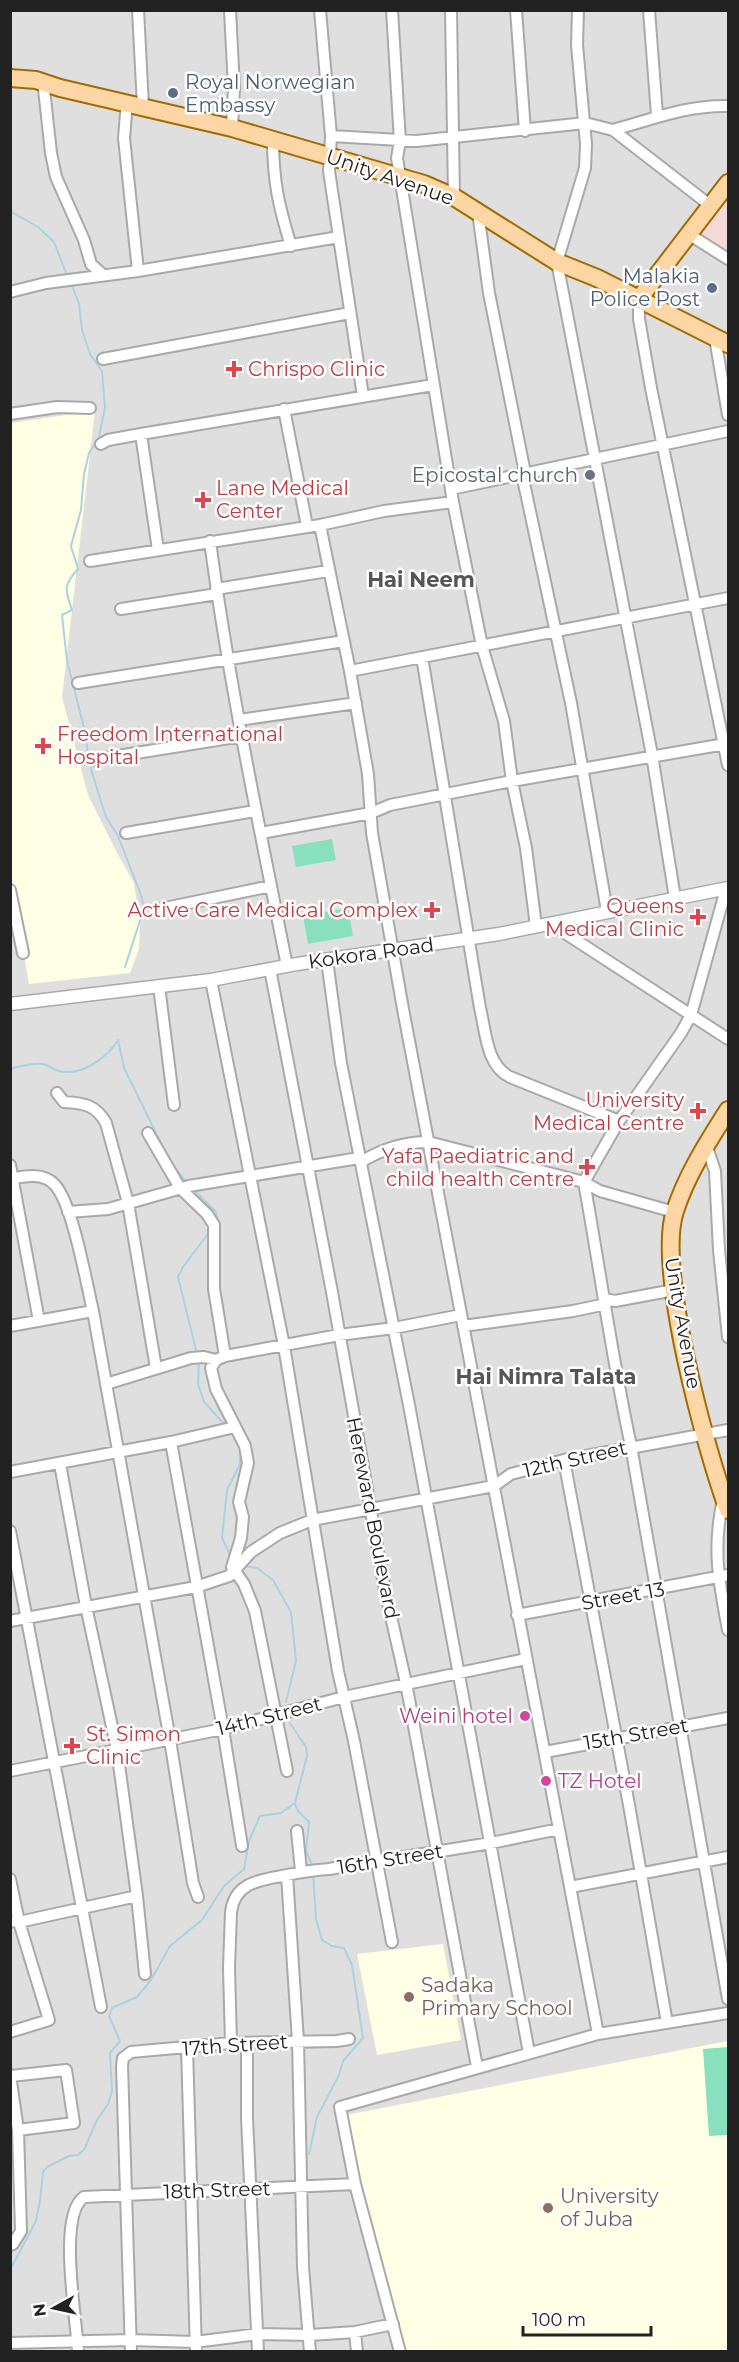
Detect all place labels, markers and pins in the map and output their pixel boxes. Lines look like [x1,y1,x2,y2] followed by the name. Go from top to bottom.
[185,70,355,117] place label: Royal Norwegian Embassy
[166,86,180,100] marker: Royal Norwegian Embassy
[590,264,700,311] place label: Malakia Police Post
[705,281,719,295] marker: Malakia Police Post
[248,357,385,381] place label: Chrispo Clinic
[225,360,243,378] marker: Chrispo Clinic
[412,463,578,487] place label: Epicostal church
[583,468,597,482] marker: Epicostal church
[216,476,349,523] place label: Lane Medical Center
[194,491,212,509] marker: Lane Medical Center
[57,722,283,769] place label: Freedom International Hospital
[34,737,52,755] marker: Freedom International Hospital
[545,894,684,941] place label: Queens Medical Clinic
[127,898,418,922] place label: Active Care Medical Complex
[423,901,441,919] marker: Active Care Medical Complex
[689,908,707,926] marker: Queens Medical Clinic
[533,1088,684,1135] place label: University Medical Centre
[689,1102,707,1120] marker: University Medical Centre
[382,1144,574,1191] place label: Yafa Paediatric and child health centre
[578,1158,596,1176] marker: Yafa Paediatric and child health centre
[399,1704,513,1728] place label: Weini hotel
[518,1709,532,1723] marker: Weini hotel
[86,1722,181,1769] place label: St. Simon Clinic
[63,1737,81,1755] marker: St. Simon Clinic
[558,1769,642,1793] place label: TZ Hotel
[539,1774,553,1788] marker: TZ Hotel
[421,1973,573,2020] place label: Sadaka Primary School
[402,1990,416,2004] marker: Sadaka Primary School
[560,2184,659,2231] place label: University of Juba
[541,2201,555,2215] marker: University of Juba

